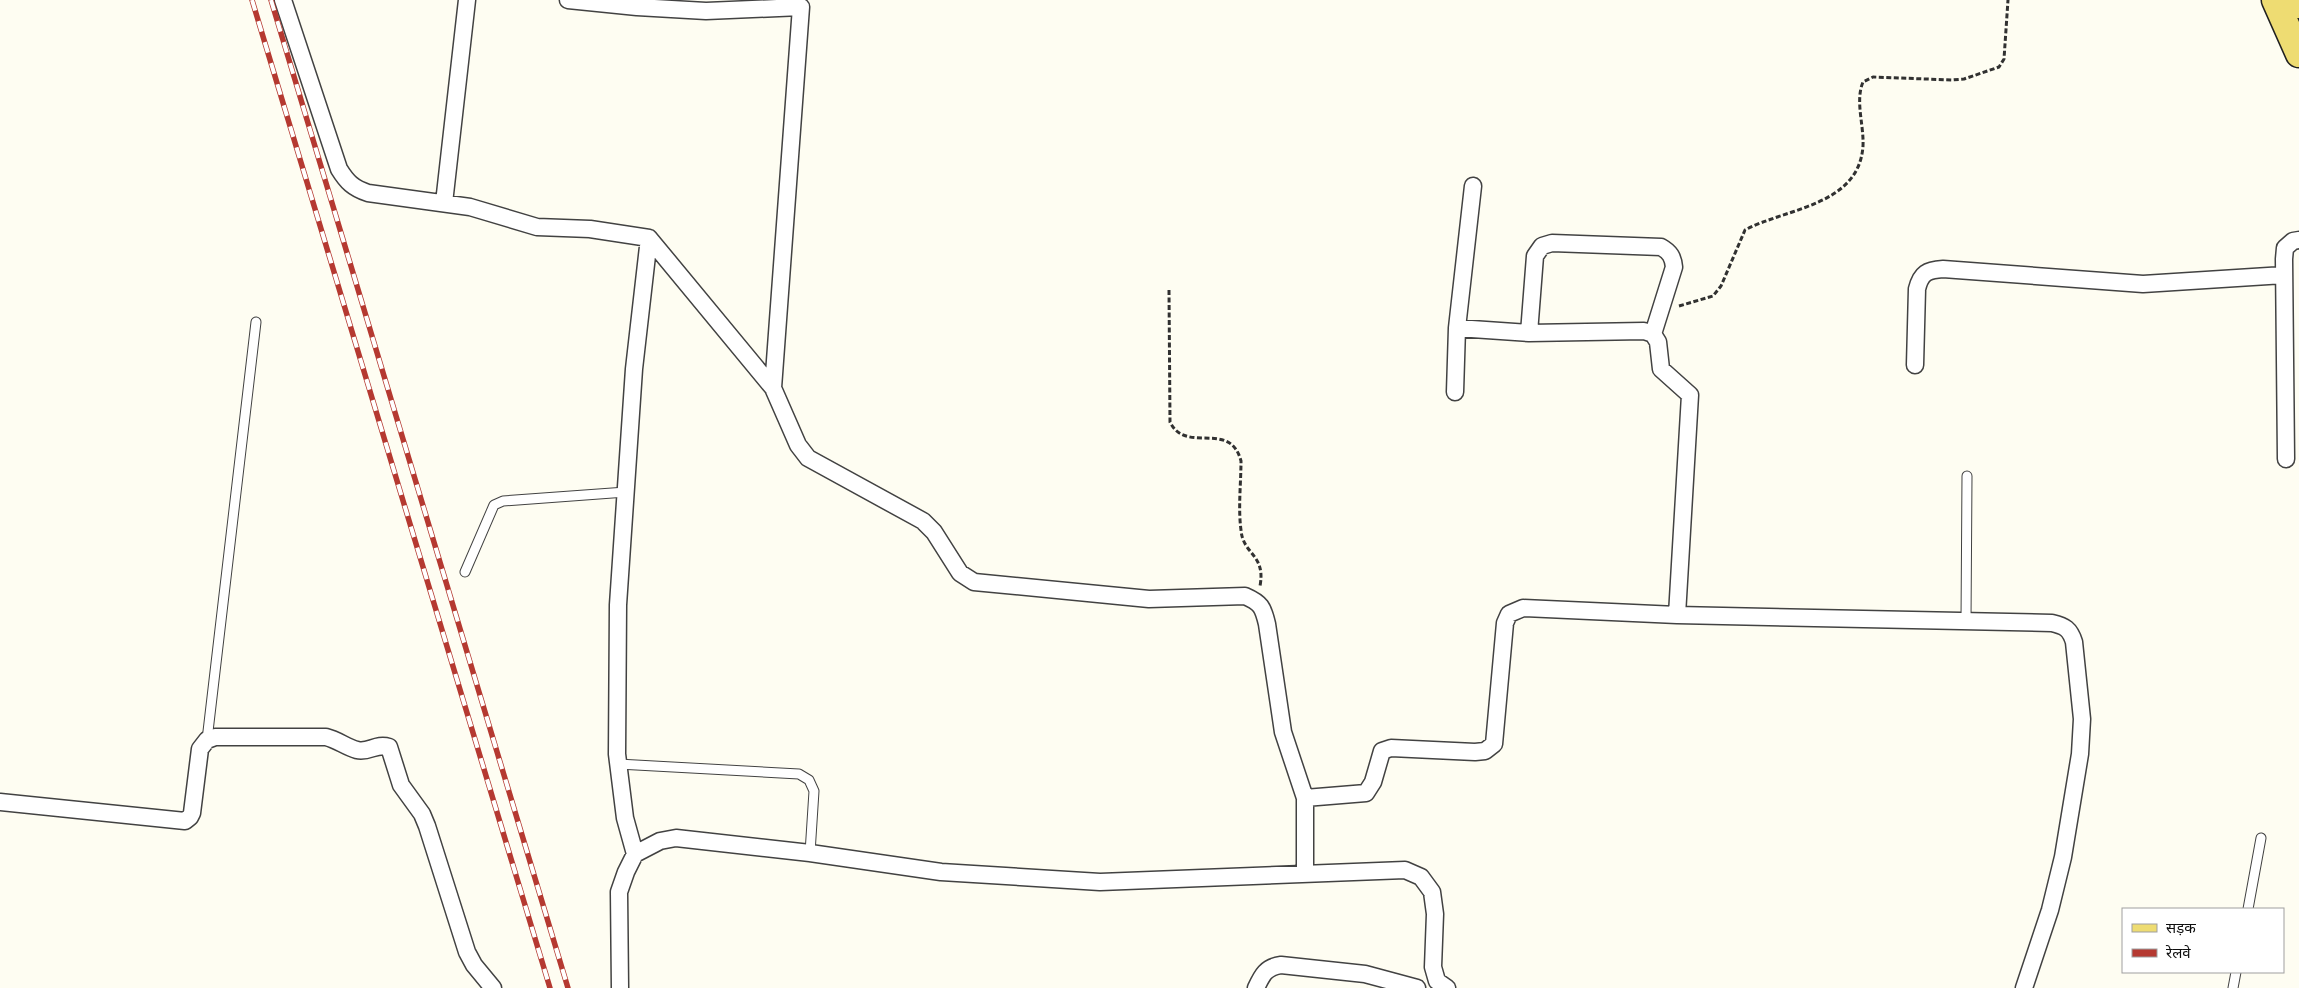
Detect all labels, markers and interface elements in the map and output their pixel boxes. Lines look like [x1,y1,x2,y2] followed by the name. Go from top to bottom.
[2122,908,2284,973] legend
[2166,918,2196,937] text: सड़क
[2165,943,2191,962] text: रेलवे

